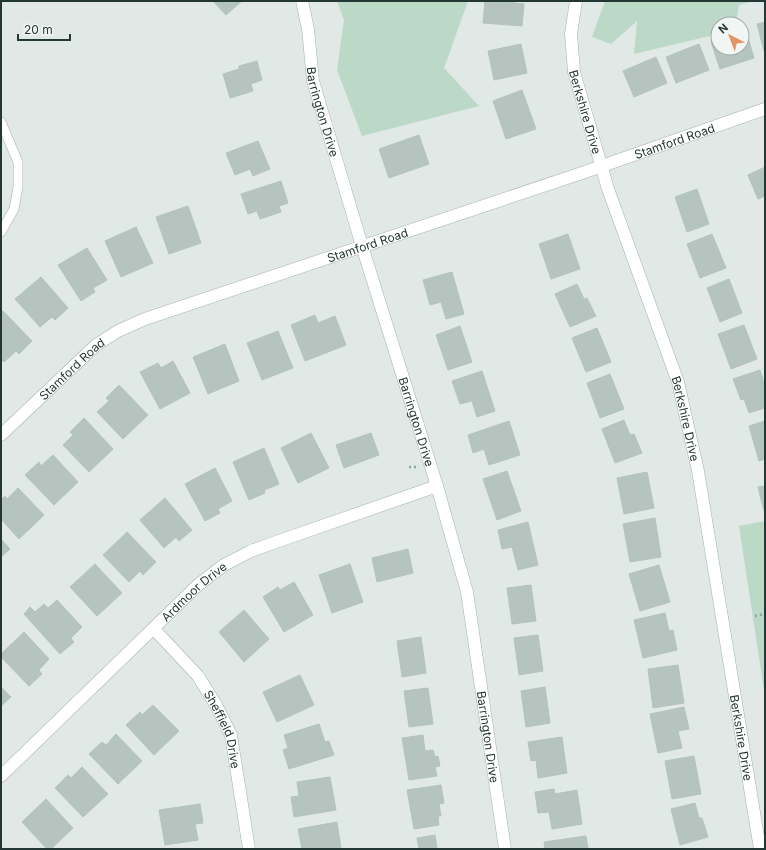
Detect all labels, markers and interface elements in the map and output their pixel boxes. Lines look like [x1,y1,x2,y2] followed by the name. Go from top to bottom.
[18,16,70,42] scale bar
[710,16,750,56] north arrow
[716,21,731,37] text: N
[24,22,53,37] text: 20 m
[304,66,343,158] street label: Barrington Drive
[566,68,605,156] street label: Berkshire Drive
[632,120,717,162] street label: Stamford Road
[325,224,410,265] street label: Stamford Road
[36,334,107,403] street label: Stamford Road
[669,374,703,463] street label: Berkshire Drive
[396,375,438,468] street label: Barrington Drive
[158,558,229,624] street label: Ardmoor Drive
[201,687,244,770] street label: Sheffield Drive
[474,690,503,784] street label: Barrington Drive
[727,693,756,782] street label: Berkshire Drive

